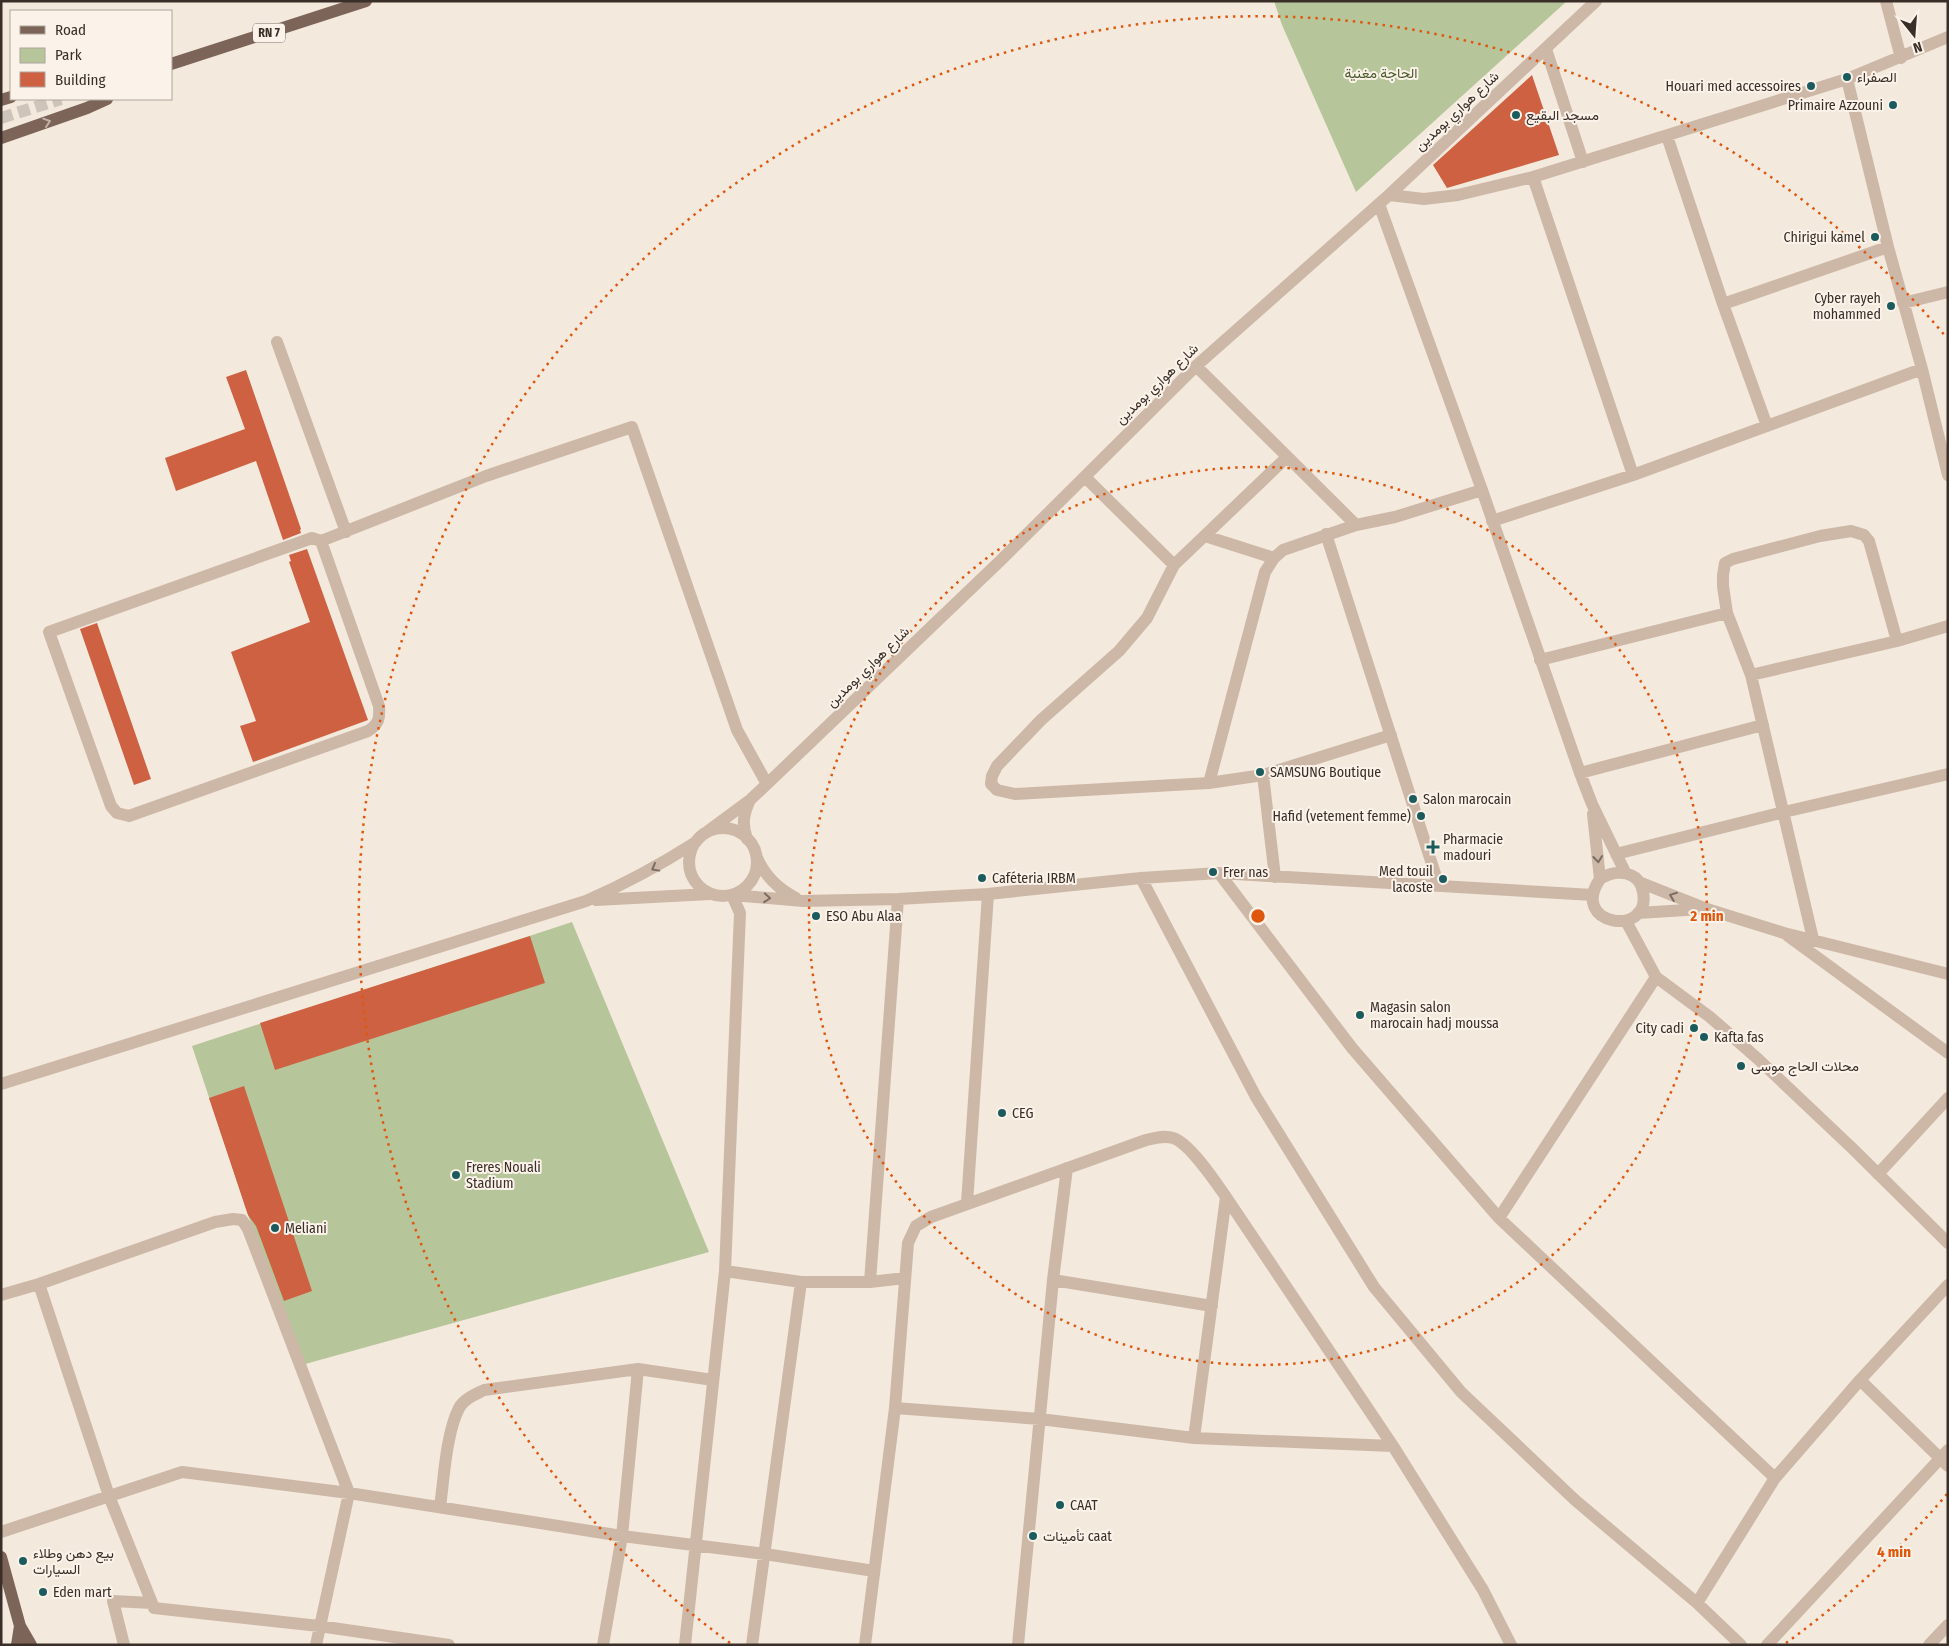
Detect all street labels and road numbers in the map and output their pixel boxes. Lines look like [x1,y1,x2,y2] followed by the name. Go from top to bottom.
[253,23,285,42] road number: RN 7
[1411,68,1505,157] street label: شارع هواري بومدين
[1112,340,1204,430] street label: شارع هواري بومدين
[823,623,915,713] street label: شارع هواري بومدين

